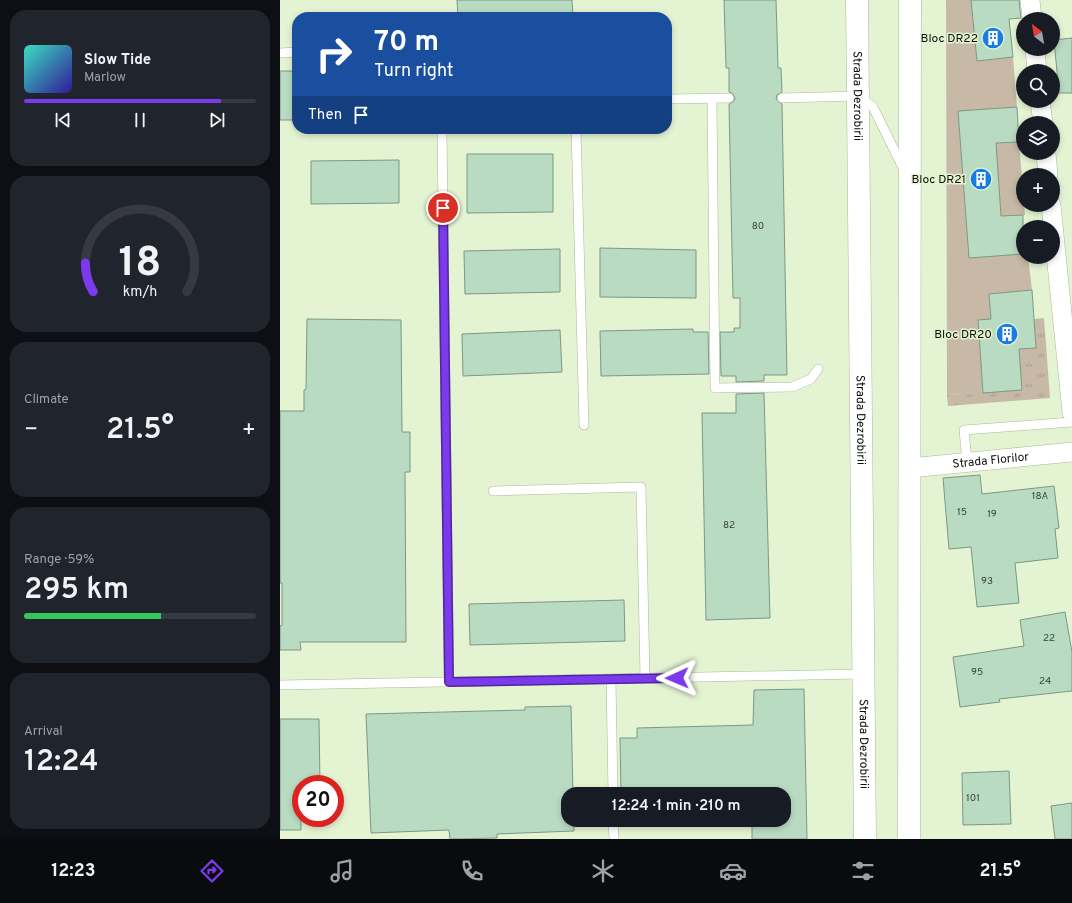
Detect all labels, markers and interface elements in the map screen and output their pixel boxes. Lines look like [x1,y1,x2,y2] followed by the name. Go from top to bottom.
[1016,12,1060,56] north arrow
[1016,12,1060,264] map controls
[374,25,439,61] text: 70 m
[980,25,1006,51] building icon: Bloc DR22
[308,28,360,80] icon: right
[921,31,978,47] place label: Bloc DR22
[84,51,151,70] text: Slow Tide
[848,51,865,141] street label: Strada Dezrobirii
[374,60,454,83] text: Turn right
[1016,64,1060,108] button: search
[84,70,126,86] text: Marlow
[350,104,372,126] icon: arrive
[308,106,342,125] text: Then
[52,109,74,131] icon: previous
[129,109,151,131] icon: pause
[206,109,228,131] icon: next
[1016,116,1060,160] button: layers
[968,166,994,192] building icon: Bloc DR21
[1016,168,1060,212] button: +
[911,172,966,188] place label: Bloc DR21
[426,191,460,225] pin
[432,197,454,219] icon: arrive
[752,220,764,233] house number: 80
[1016,220,1060,264] button: −
[119,237,161,290] text: 18
[123,282,157,300] text: km/h
[994,321,1020,347] building icon: Bloc DR20
[934,327,992,343] place label: Bloc DR20
[852,375,868,465] street label: Strada Dezrobirii
[24,392,69,408] text: Climate
[106,412,174,449] text: 21.5°
[24,417,38,444] text: −
[242,417,256,444] text: +
[952,449,1030,473] street label: Strada Florilor
[1032,490,1048,503] house number: 18A
[957,506,967,519] house number: 15
[987,508,997,521] house number: 19
[723,519,735,532] house number: 82
[24,552,94,568] text: Range · 59%
[24,572,129,609] text: 295 km
[981,575,993,588] house number: 93
[1043,632,1055,645] house number: 22
[656,657,698,699] position arrow
[971,666,983,679] house number: 95
[1039,675,1051,688] house number: 24
[855,699,872,789] street label: Strada Dezrobirii
[24,724,63,740] text: Arrival
[24,744,99,781] text: 12:24
[292,775,344,827] speed limit sign: 20
[966,792,980,805] house number: 101
[612,797,740,816] text: 12:24 · 1 min · 210 m
[198,857,226,885] icon: directions
[328,857,356,885] icon: music
[458,857,486,885] icon: phone
[589,857,617,885] icon: climate
[719,857,747,885] icon: car
[849,857,877,885] icon: filters
[51,860,96,883] text: 12:23
[980,860,1021,883] text: 21.5°

